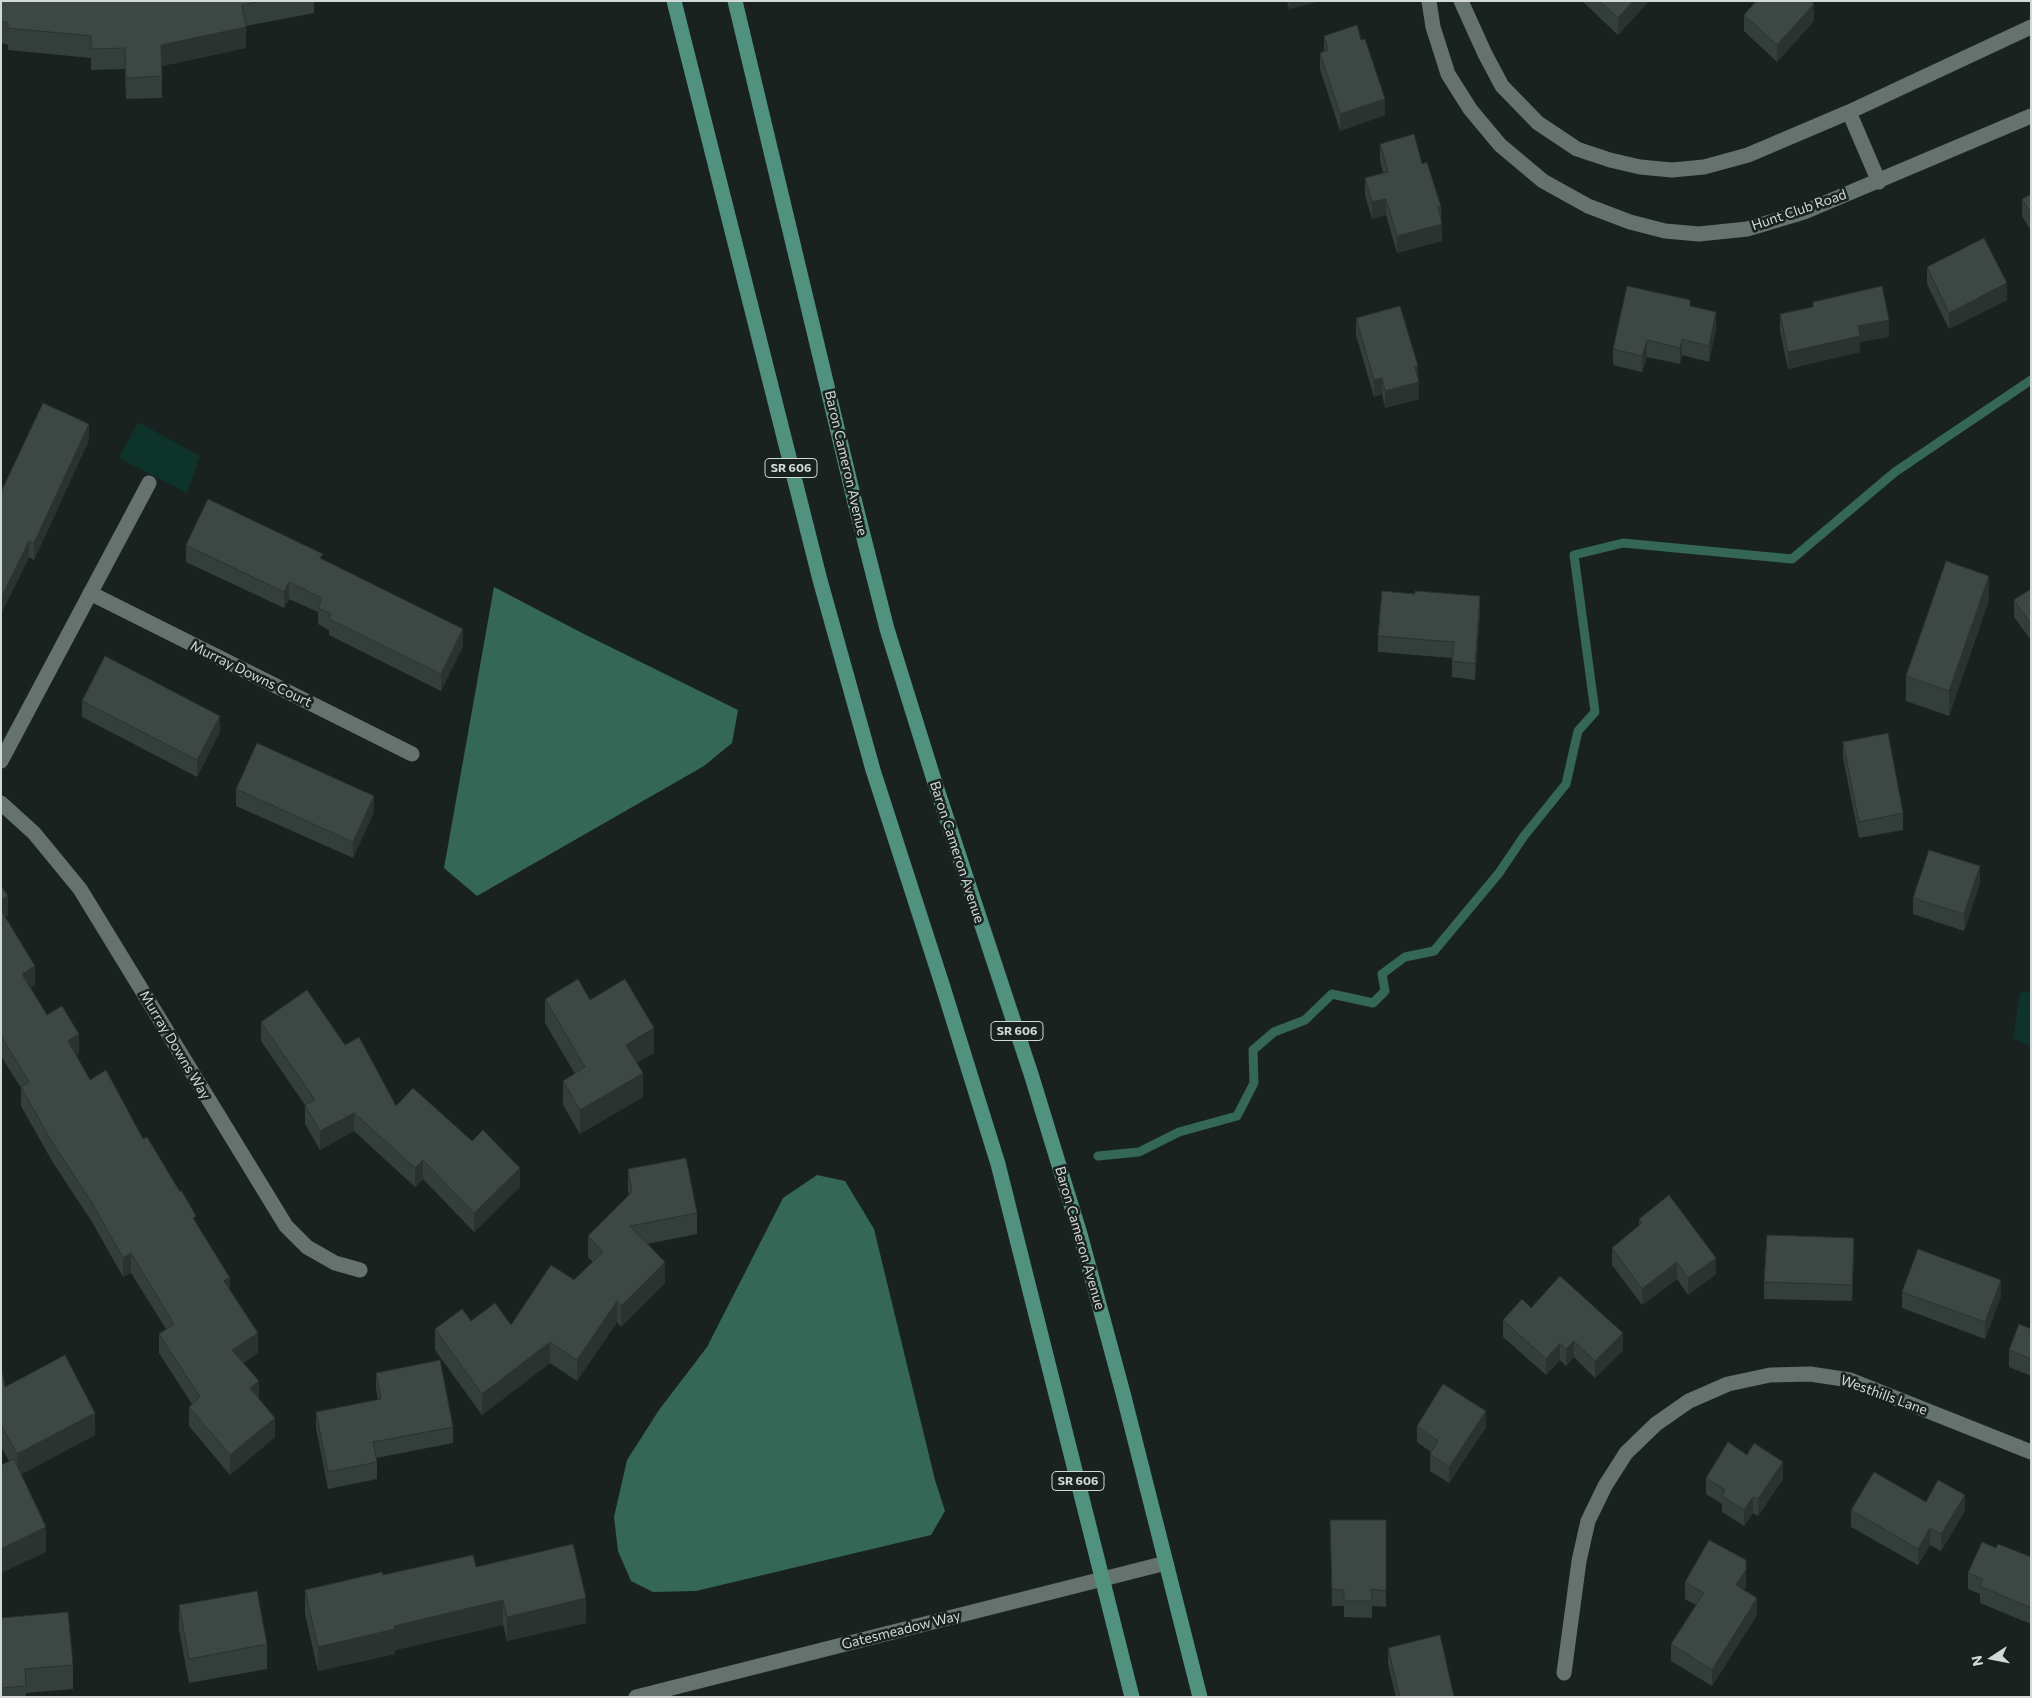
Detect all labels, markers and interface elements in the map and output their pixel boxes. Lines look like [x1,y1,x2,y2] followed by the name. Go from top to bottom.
[1749,186,1849,234] street label: Hunt Club Road
[821,389,871,537] street label: Baron Cameron Avenue
[765,458,817,478] road number: SR 606
[187,637,315,711] street label: Murray Downs Court
[926,779,988,925] street label: Baron Cameron Avenue
[136,988,214,1102] street label: Murray Downs Way
[991,1021,1043,1040] road number: SR 606
[1051,1164,1109,1312] street label: Baron Cameron Avenue
[1838,1371,1930,1419] street label: Westhills Lane
[1052,1472,1104,1490] road number: SR 606
[840,1607,962,1653] street label: Gatesmeadow Way
[1967,1633,2017,1683] north arrow
[1967,1654,1986,1668] text: N

